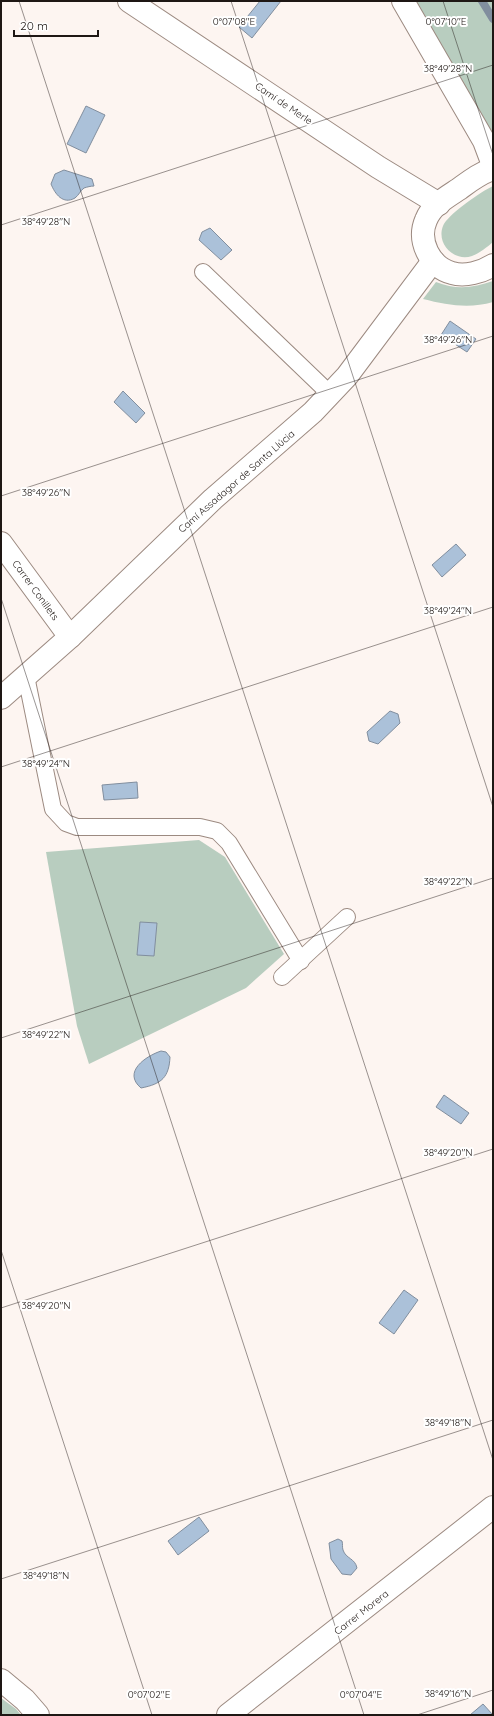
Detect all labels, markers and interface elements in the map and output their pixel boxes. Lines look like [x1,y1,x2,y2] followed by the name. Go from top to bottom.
[14,12,98,38] scale bar
[213,15,256,28] text: 0°07'08"E
[426,15,467,28] text: 0°07'10"E
[20,18,48,33] text: 20 m
[424,62,472,75] text: 38°49'28"N
[252,79,315,128] street label: Camí de Merle
[22,215,70,228] text: 38°49'28"N
[424,333,472,346] text: 38°49'26"N
[175,427,297,536] street label: Camí Assadagor de Santa Llúcia
[22,486,70,499] text: 38°49'26"N
[9,558,62,623] street label: Carrer Conillets
[424,604,472,617] text: 38°49'24"N
[22,757,70,770] text: 38°49'24"N
[424,875,472,888] text: 38°49'22"N
[22,1028,70,1041] text: 38°49'22"N
[423,1146,473,1159] text: 38°49'20"N
[21,1299,71,1312] text: 38°49'20"N
[425,1416,471,1429] text: 38°49'18"N
[23,1569,69,1582] text: 38°49'18"N
[331,1587,391,1638] street label: Carrer Morera
[425,1687,471,1700] text: 38°49'16"N
[128,1688,171,1701] text: 0°07'02"E
[340,1688,383,1701] text: 0°07'04"E

